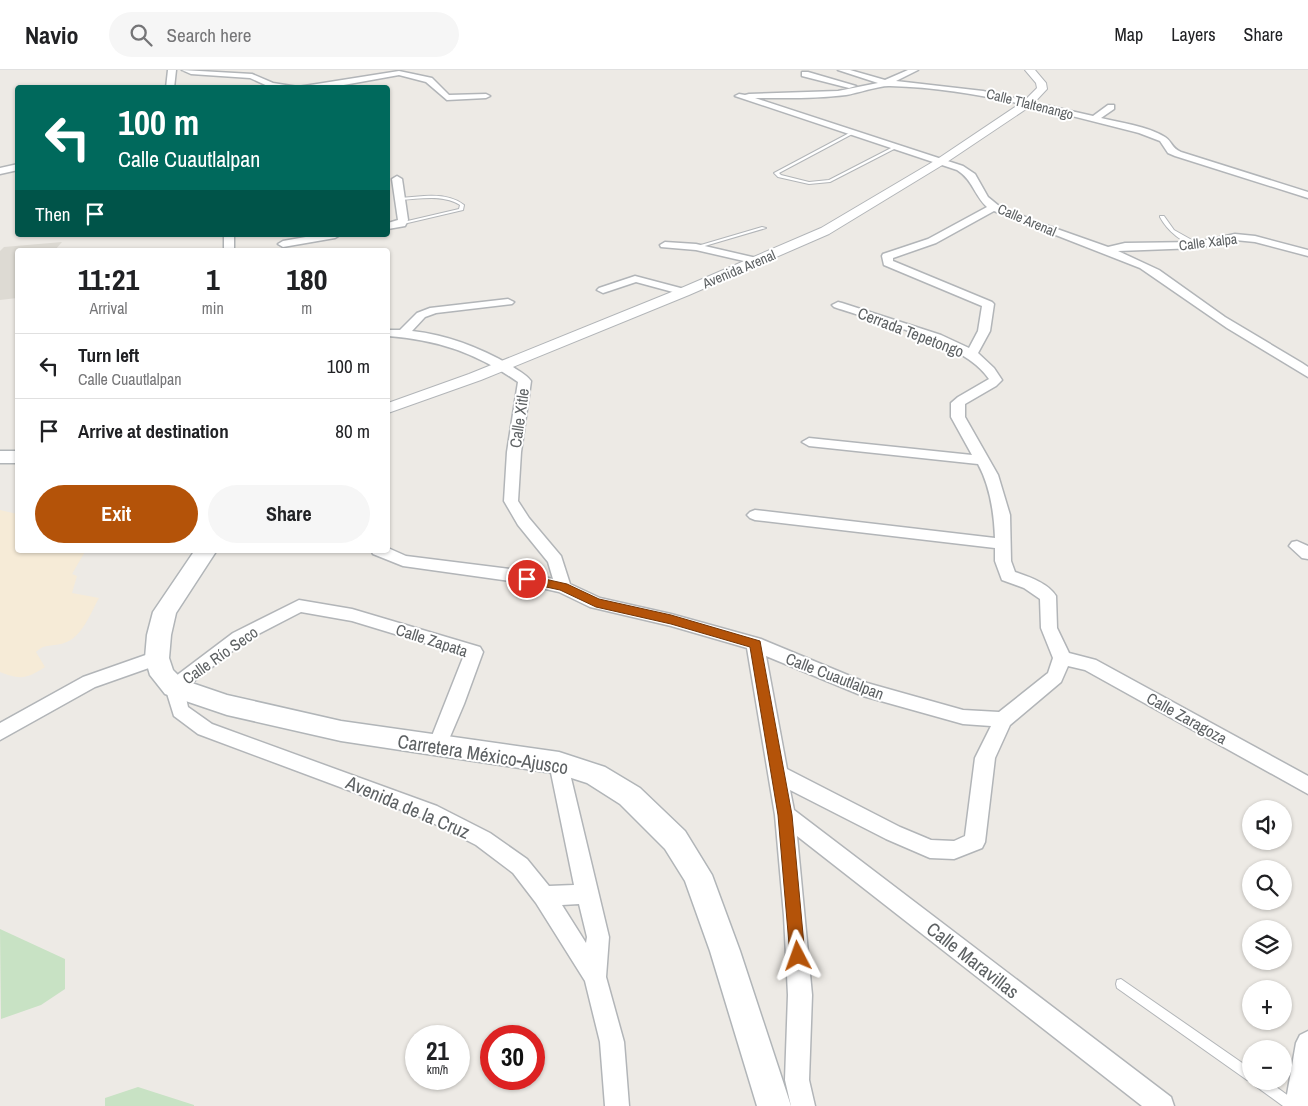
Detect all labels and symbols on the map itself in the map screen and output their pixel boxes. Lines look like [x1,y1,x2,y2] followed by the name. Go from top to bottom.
[985,84,1075,124] street label: Calle Tlaltenango
[995,200,1059,240] street label: Calle Arenal
[1178,229,1239,255] street label: Calle Xalpa
[699,246,778,293] street label: Avenida Arenal
[855,302,967,362] street label: Cerrada Tepetongo
[504,387,534,449] street label: Calle Xitle
[506,558,548,600] pin
[393,618,471,662] street label: Calle Zapata
[178,621,262,689] street label: Calle Río Seco
[783,647,887,705] street label: Calle Cuautlalpan
[1143,687,1232,750] street label: Calle Zaragoza
[396,728,570,780] street label: Carretera México-Ajusco
[341,769,474,845] street label: Avenida de la Cruz
[921,916,1025,1004] street label: Calle Maravillas
[771,929,823,981] position arrow
[480,1025,545,1090] speed limit sign: 30

